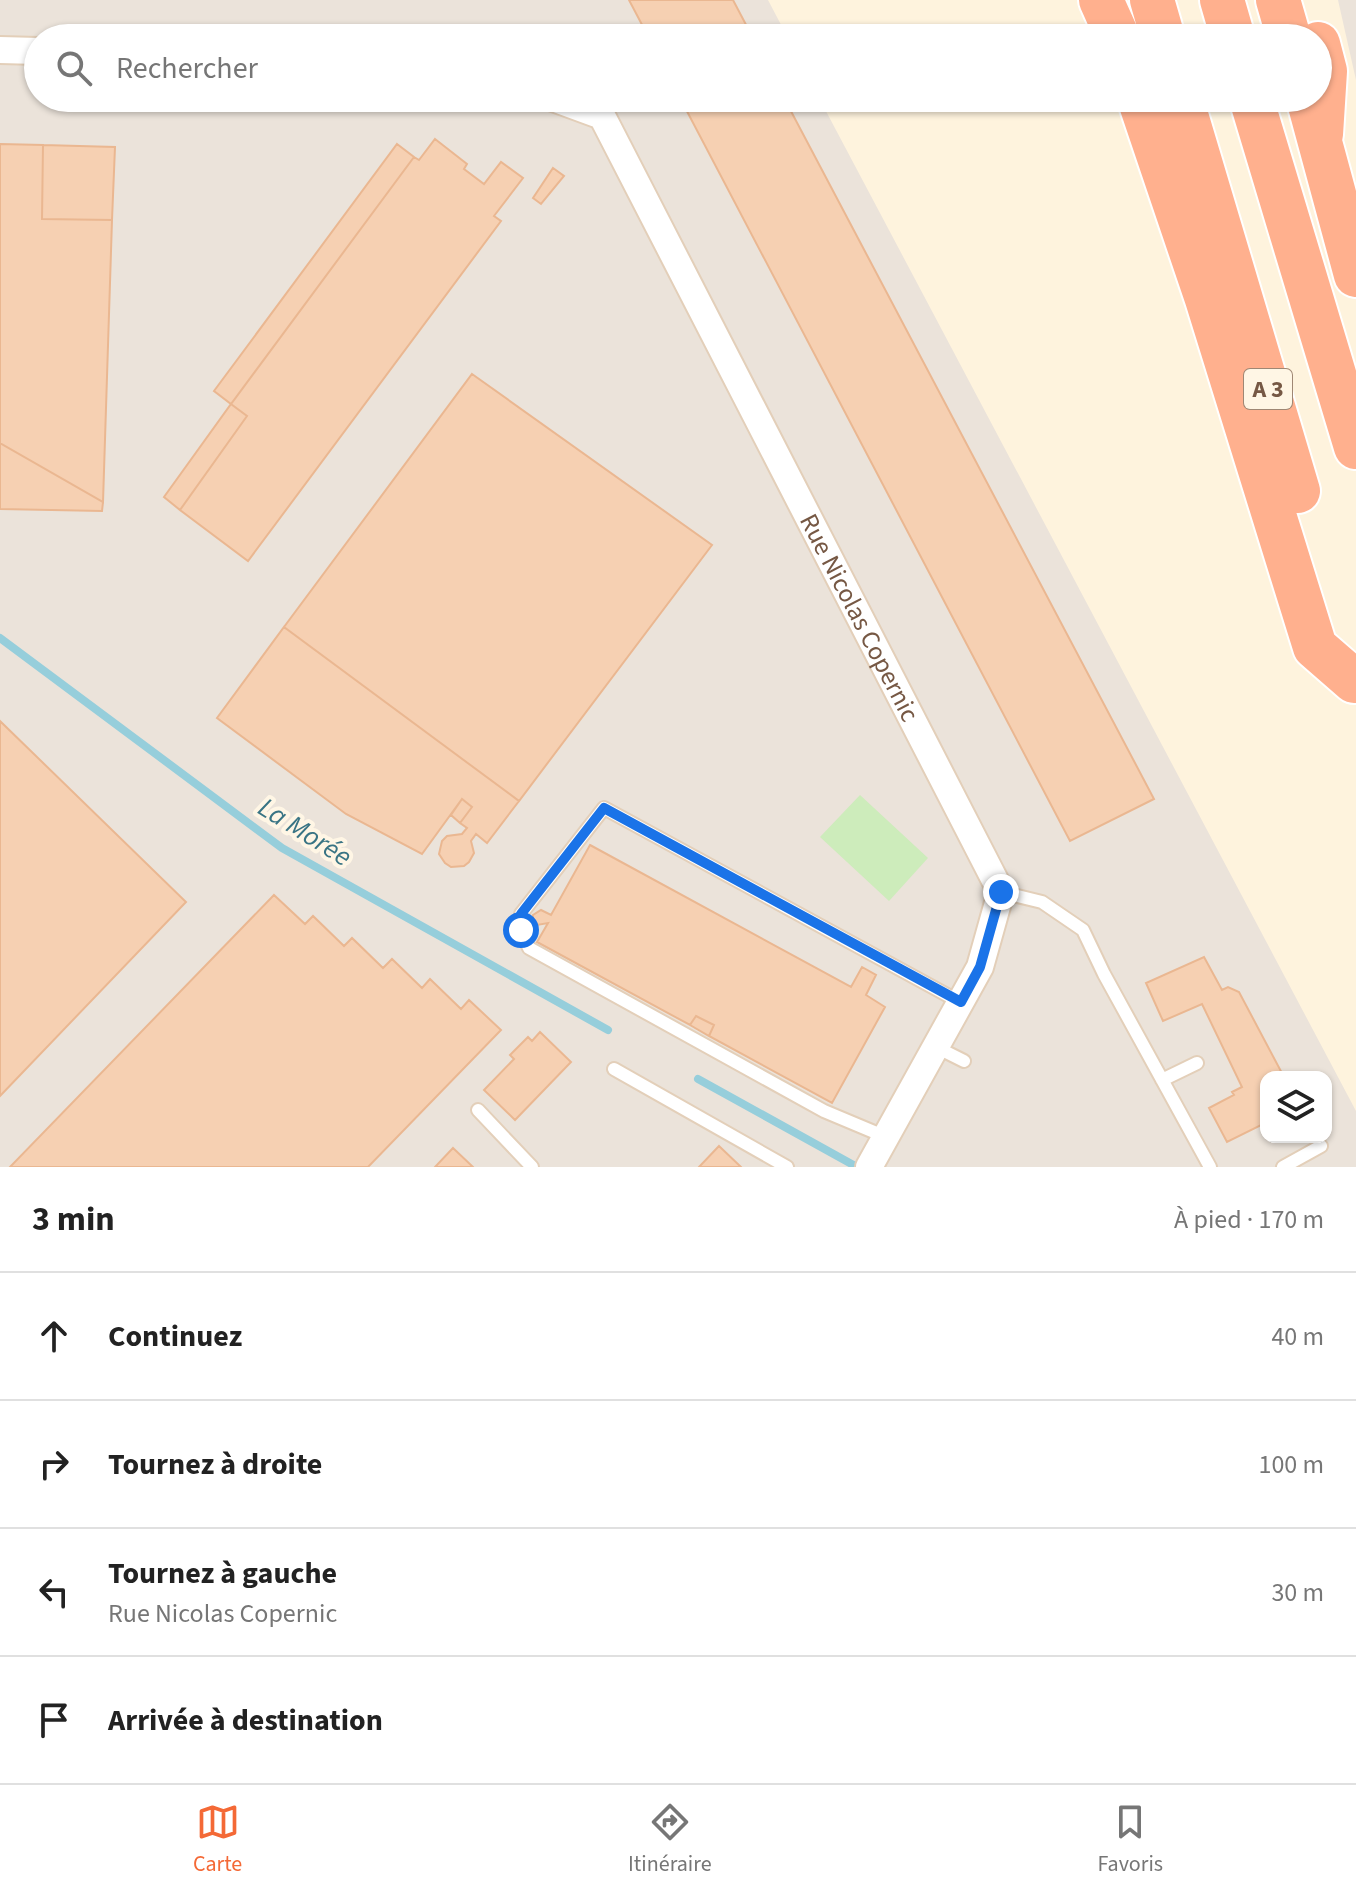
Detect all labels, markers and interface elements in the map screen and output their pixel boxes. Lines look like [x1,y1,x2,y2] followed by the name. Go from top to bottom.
[24,24,1332,112] search box
[52,46,96,90] icon: search
[116,47,258,90] text: Rechercher
[1244,369,1292,409] road number: A 3
[791,507,929,728] street label: Rue Nicolas Copernic
[251,788,359,876] water label: La Morée
[983,874,1019,910] route end
[503,912,539,948] route start
[1260,1071,1332,1143] map controls
[1260,1071,1332,1143] button: layers
[32,1195,115,1244] text: 3 min
[1174,1201,1324,1238] text: À pied · 170 m
[32,1314,76,1358] icon: ahead
[108,1315,242,1358] text: Continuez
[1271,1318,1324,1355] text: 40 m
[32,1442,76,1486] icon: right
[108,1443,322,1486] text: Tournez à droite
[1258,1446,1324,1483] text: 100 m
[108,1552,337,1595] text: Tournez à gauche
[32,1570,76,1614] icon: left
[1271,1574,1324,1611] text: 30 m
[108,1595,337,1632] text: Rue Nicolas Copernic
[32,1698,76,1742] icon: arrive
[108,1699,383,1742] text: Arrivée à destination
[193,1800,242,1880] tab: Carte
[628,1800,712,1880] tab: Itinéraire
[1097,1800,1163,1880] tab: Favoris

